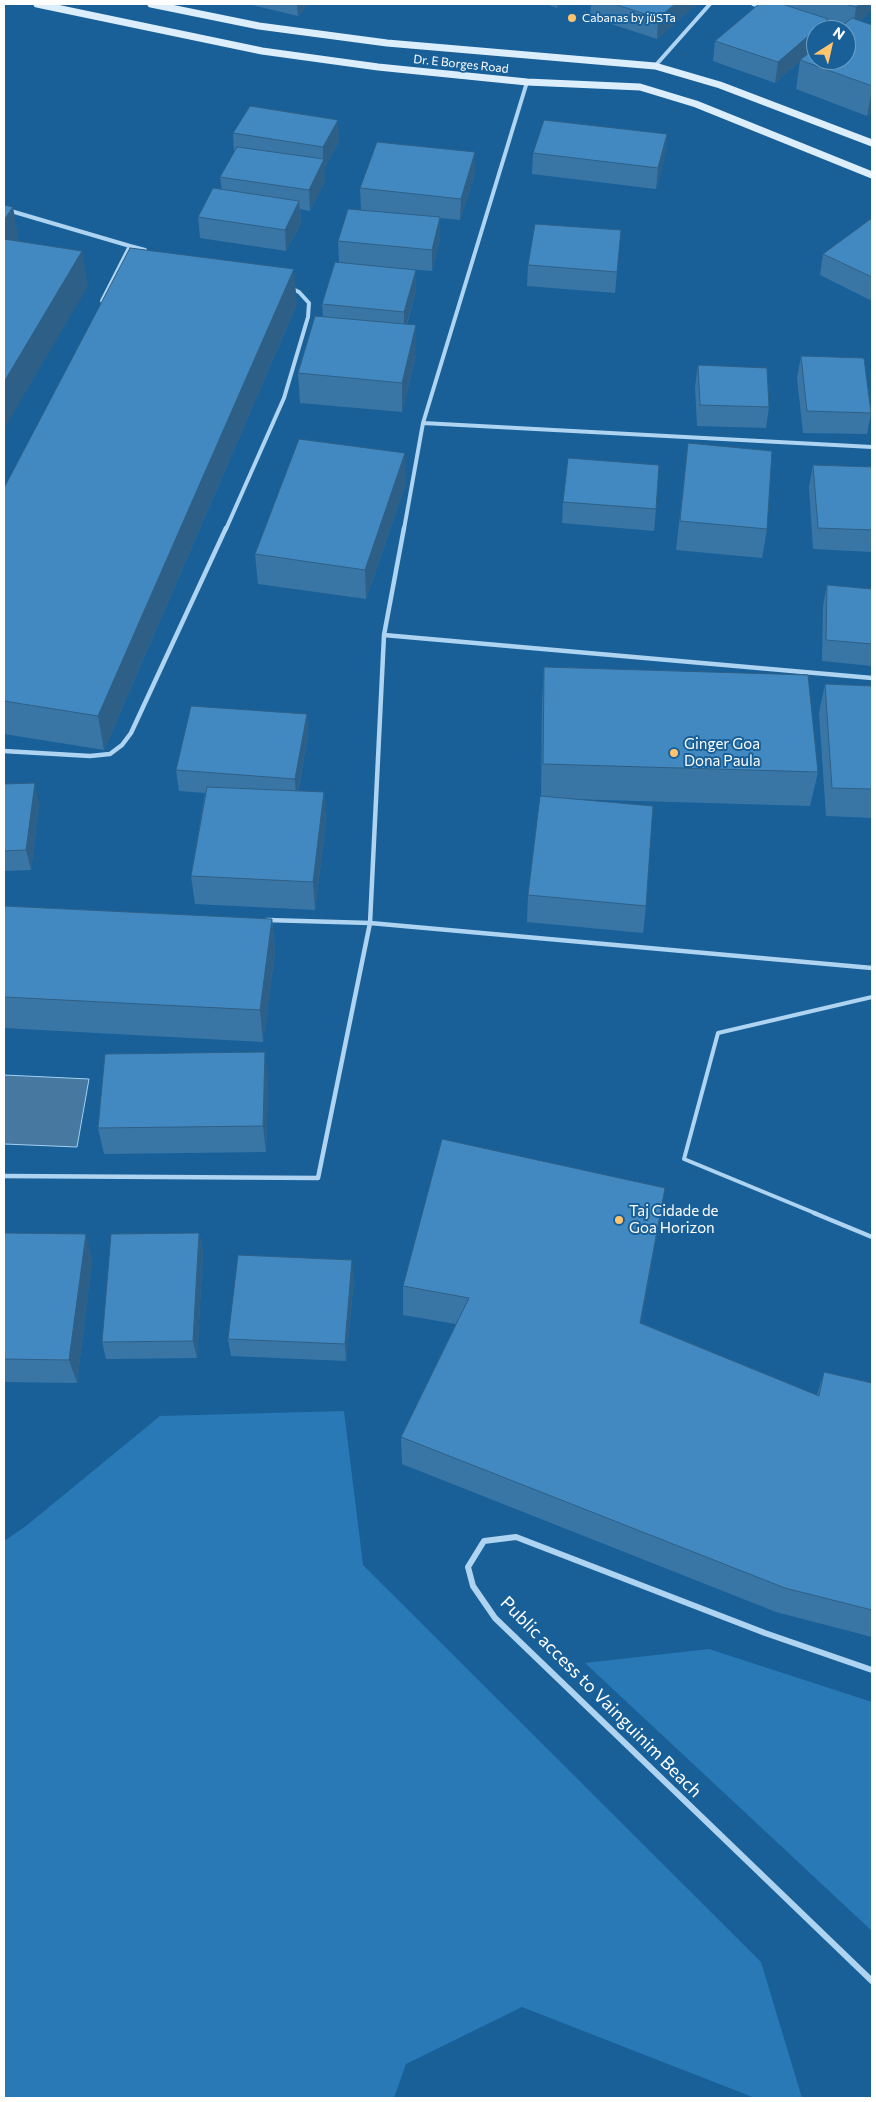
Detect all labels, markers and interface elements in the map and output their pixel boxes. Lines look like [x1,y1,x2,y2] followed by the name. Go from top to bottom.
[582,11,676,25] place label: Cabanas by jüSTa
[566,12,578,24] marker: Cabanas by jüSTa
[806,20,856,70] north arrow
[830,23,848,43] text: N
[413,52,509,76] street label: Dr. E Borges Road
[684,735,761,770] place label: Ginger Goa Dona Paula
[668,747,680,759] marker: Ginger Goa Dona Paula
[629,1202,719,1237] place label: Taj Cidade de Goa Horizon
[613,1214,625,1226] marker: Taj Cidade de Goa Horizon
[496,1592,706,1802] street label: Public access to Vainguinim Beach

